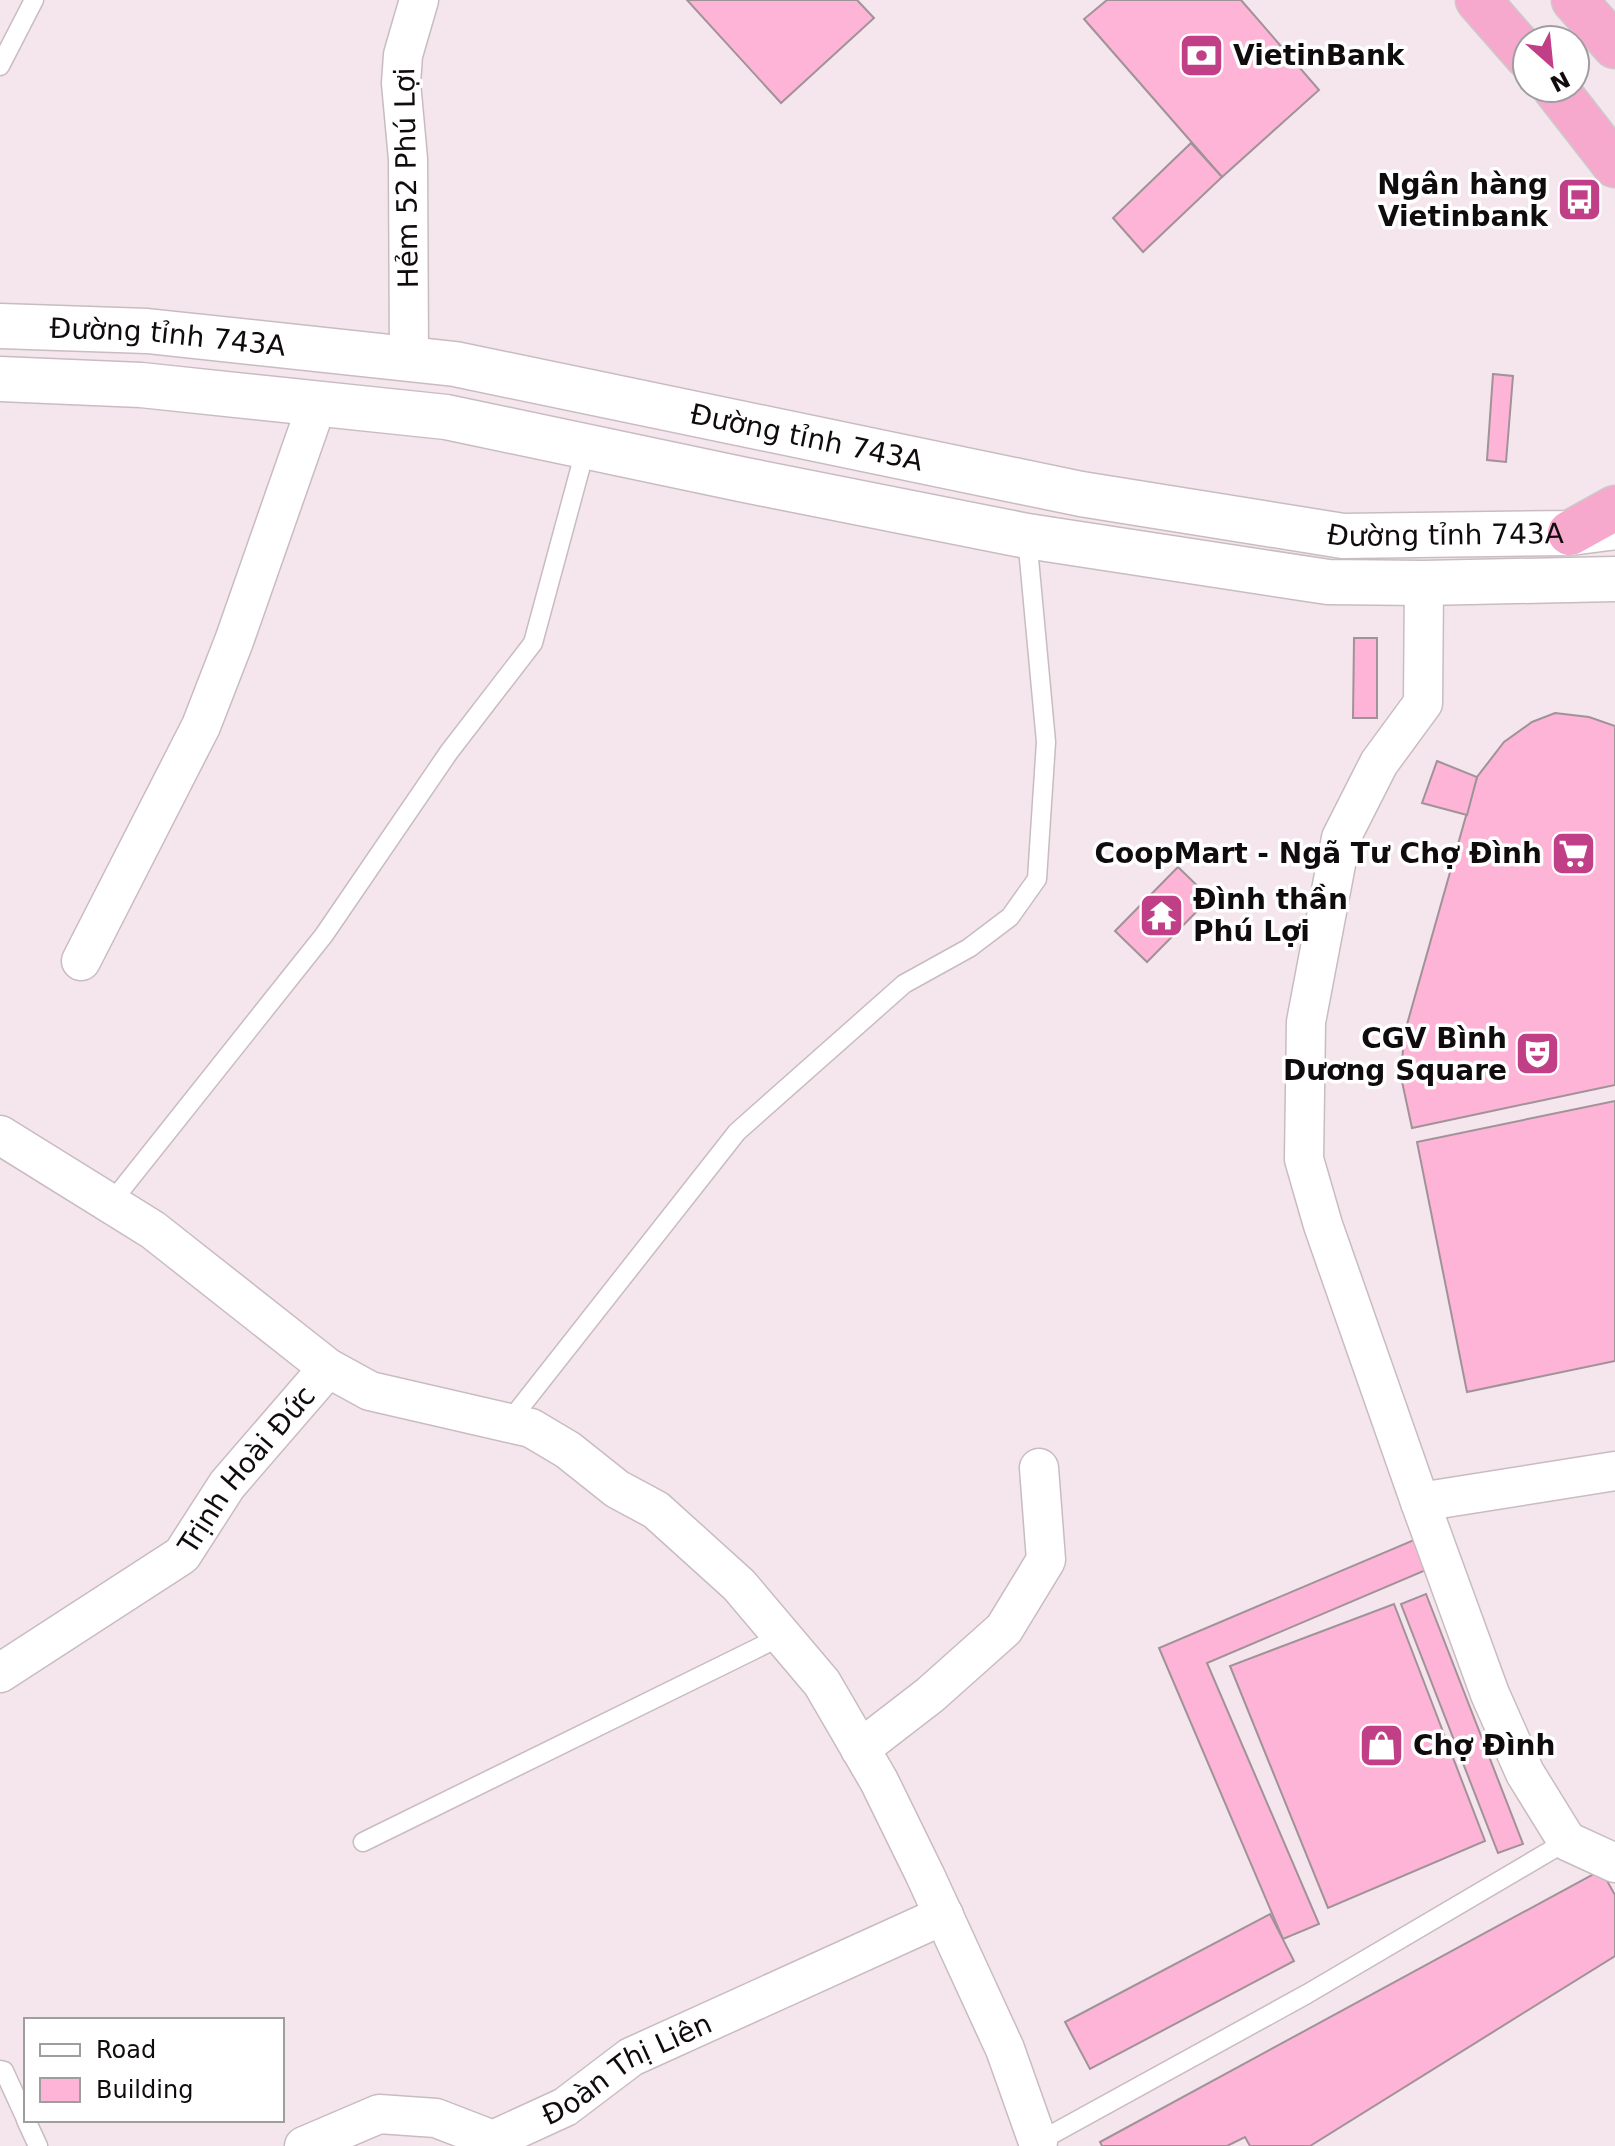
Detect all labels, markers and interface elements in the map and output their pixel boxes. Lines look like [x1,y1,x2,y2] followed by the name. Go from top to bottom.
[1511,24,1591,104] north arrow
[1178,31,1226,79] bank icon: VietinBank
[1233,39,1406,72] place label: VietinBank
[1546,66,1574,97] text: N
[388,67,425,289] street label: Hẻm 52 Phú Lợi
[1377,168,1549,233] place label: Ngân hàng Vietinbank
[1555,176,1603,224] bus stop icon: Ngân hàng Vietinbank
[49,312,287,363] street label: Đường tỉnh 743A
[687,397,926,478] street label: Đường tỉnh 743A
[1325,517,1564,554] street label: Đường tỉnh 743A
[1549,829,1597,877] supermarket icon: CoopMart - Ngã Tư Chợ Đình
[1095,837,1542,870] place label: CoopMart - Ngã Tư Chợ Đình
[1193,883,1348,948] place label: Đình thần Phú Lợi
[1138,891,1186,939] temple icon: Đình thần Phú Lợi
[1283,1022,1507,1087] place label: CGV Bình Dương Square
[1514,1030,1562,1078] theatre icon: CGV Bình Dương Square
[171,1379,322,1561] street label: Trịnh Hoài Đức
[1358,1721,1406,1769] shop icon: Chợ Đình
[1413,1729,1555,1762] place label: Chợ Đình
[537,2007,717,2132] street label: Đoàn Thị Liên
[24,2018,284,2122] legend
[96,2036,156,2064] text: Road
[96,2076,193,2104] text: Building

